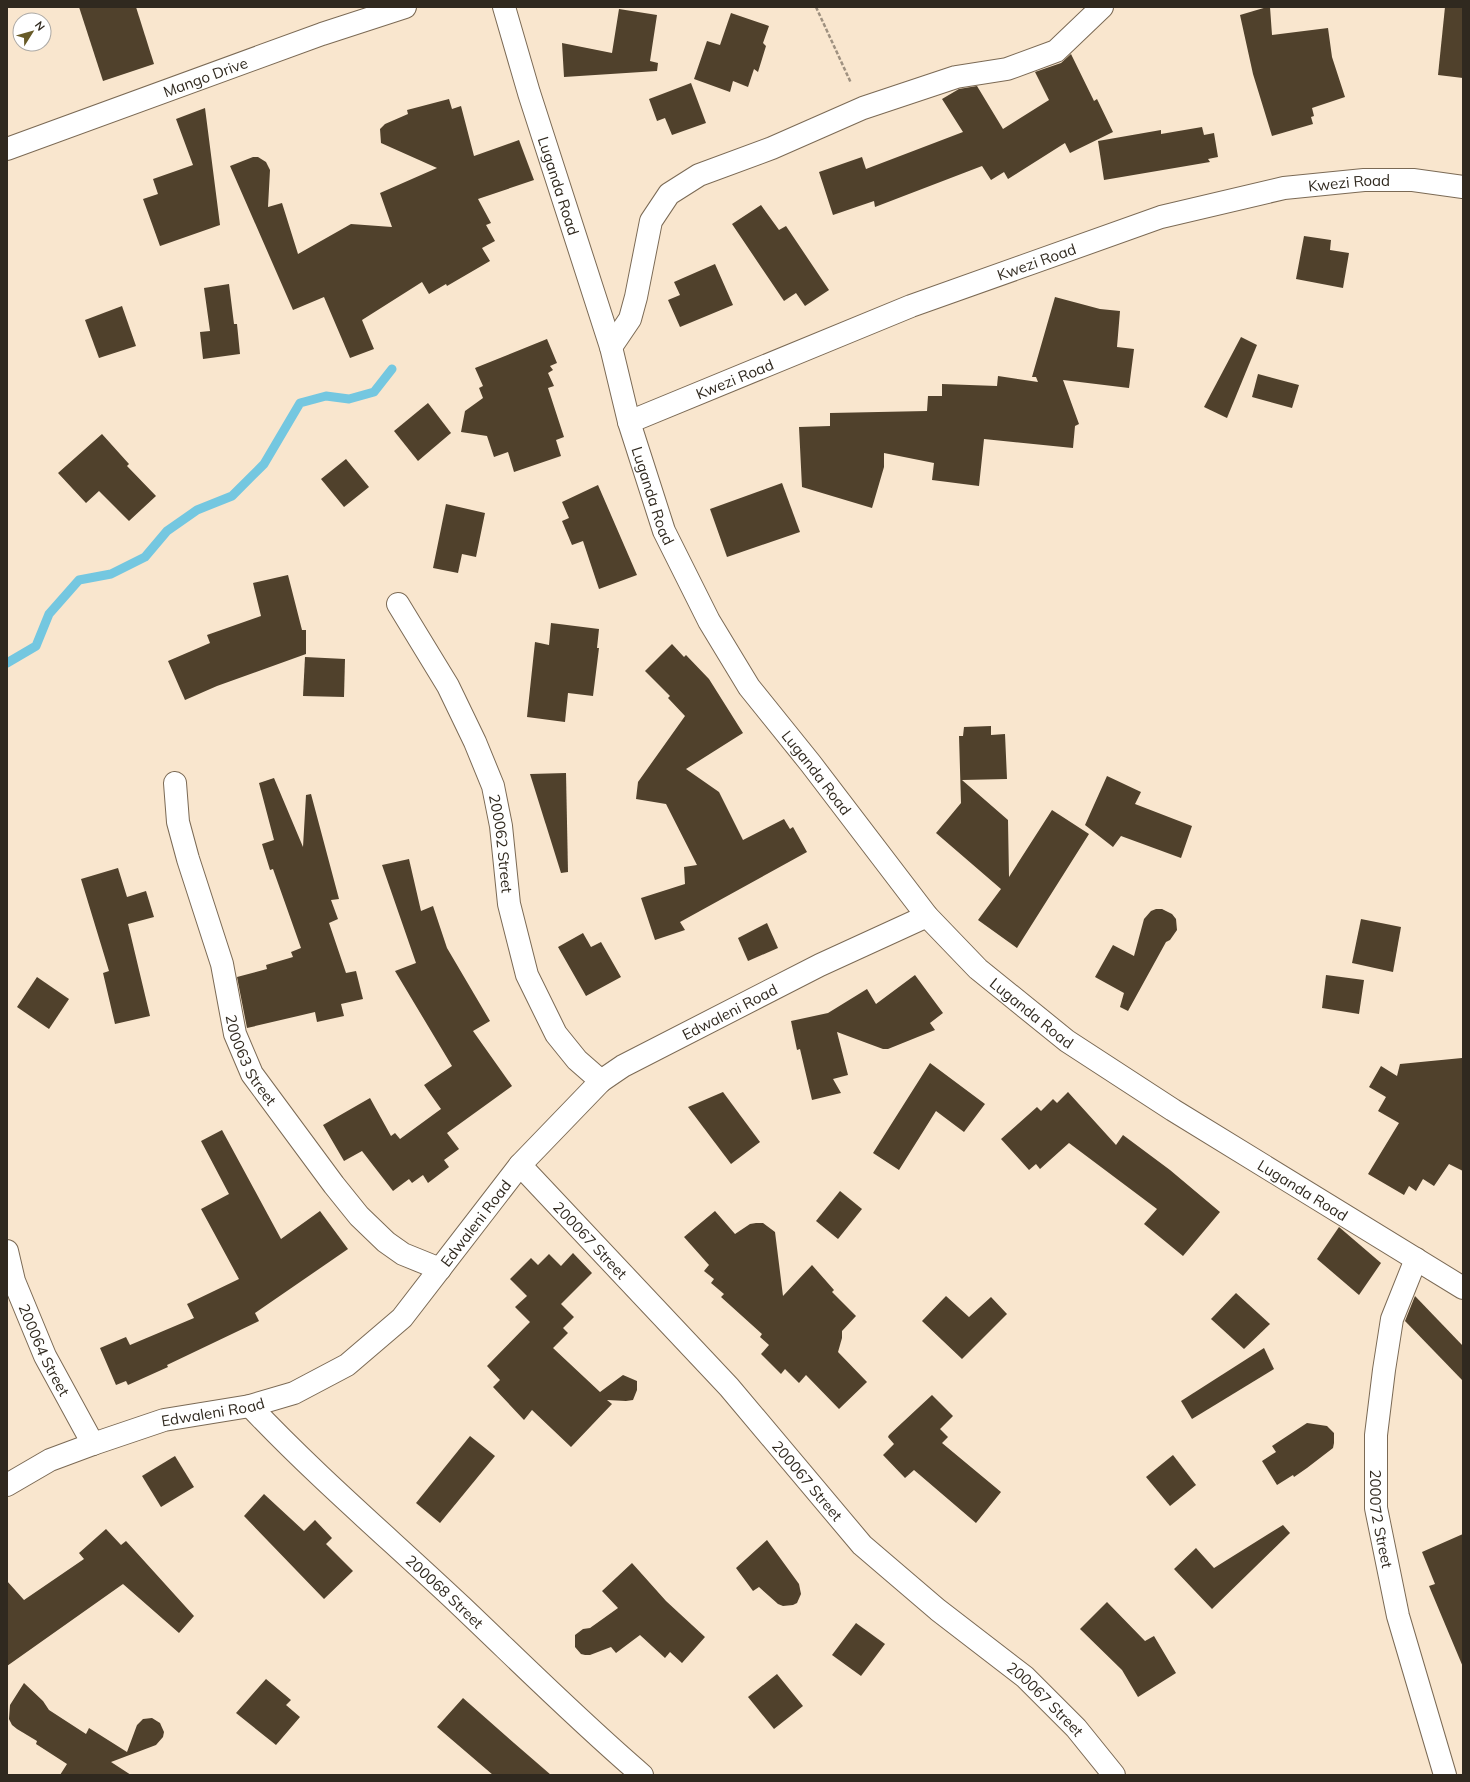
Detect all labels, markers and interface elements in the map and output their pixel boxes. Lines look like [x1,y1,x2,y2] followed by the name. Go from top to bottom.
[12,12,52,52] north arrow
[32,18,48,34] text: N
[160,53,250,101] street label: Mango Drive
[534,134,584,237] street label: Luganda Road
[1307,171,1390,195] street label: Kwezi Road
[994,239,1078,284] street label: Kwezi Road
[693,354,776,403] street label: Kwezi Road
[628,444,679,548] street label: Luganda Road
[778,726,856,819] street label: Luganda Road
[485,792,517,894] street label: 200062 Street
[986,973,1077,1052] street label: Luganda Road
[679,979,780,1044] street label: Edwaleni Road
[222,1013,281,1109] street label: 200063 Street
[1254,1155,1352,1225] street label: Luganda Road
[436,1176,515,1270] street label: Edwaleni Road
[550,1197,632,1283] street label: 200067 Street
[15,1301,74,1399] street label: 200064 Street
[160,1393,267,1430] street label: Edwaleni Road
[768,1436,847,1525] street label: 200067 Street
[1366,1469,1397,1570] street label: 200072 Street
[402,1550,488,1632] street label: 200068 Street
[1003,1657,1088,1740] street label: 200067 Street

